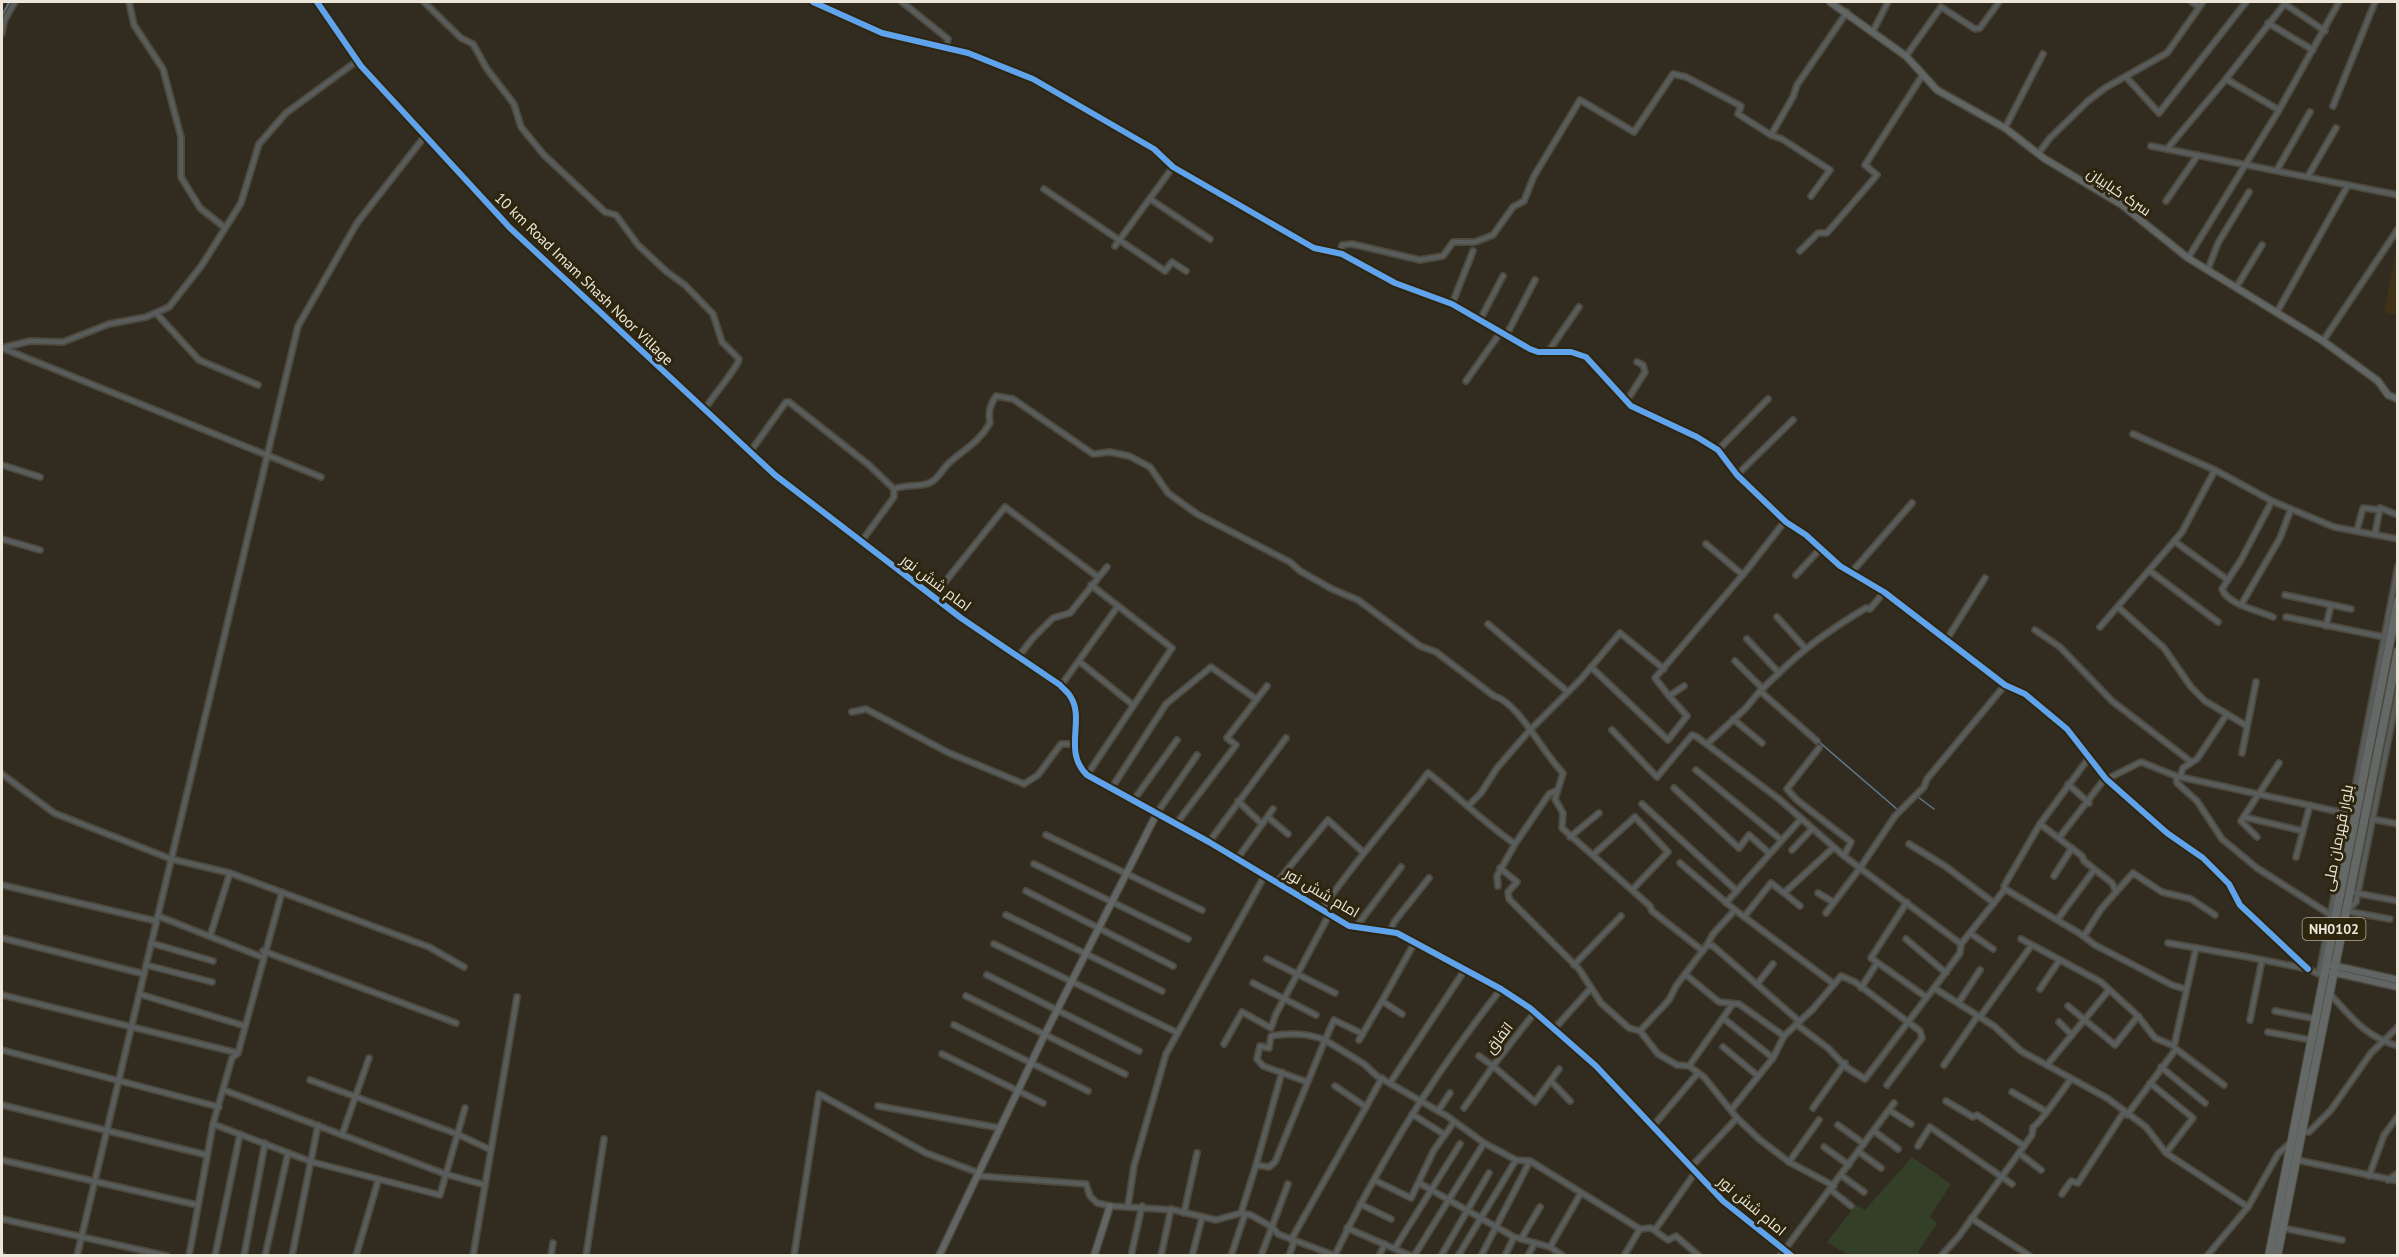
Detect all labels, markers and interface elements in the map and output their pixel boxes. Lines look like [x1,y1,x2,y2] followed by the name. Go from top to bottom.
[2083,163,2155,221] street label: سرک کبابیان
[491,188,678,369] street label: 10 km Road Imam Shash Noor Village
[896,549,975,616] street label: امام شش نور
[2318,783,2358,893] street label: بلوار قهرمان ملی
[1280,863,1363,922] street label: امام شش نور
[2302,918,2366,940] road number: NH0102
[1480,1018,1518,1058] street label: اتفاق
[1713,1171,1790,1240] street label: امام شش نور

